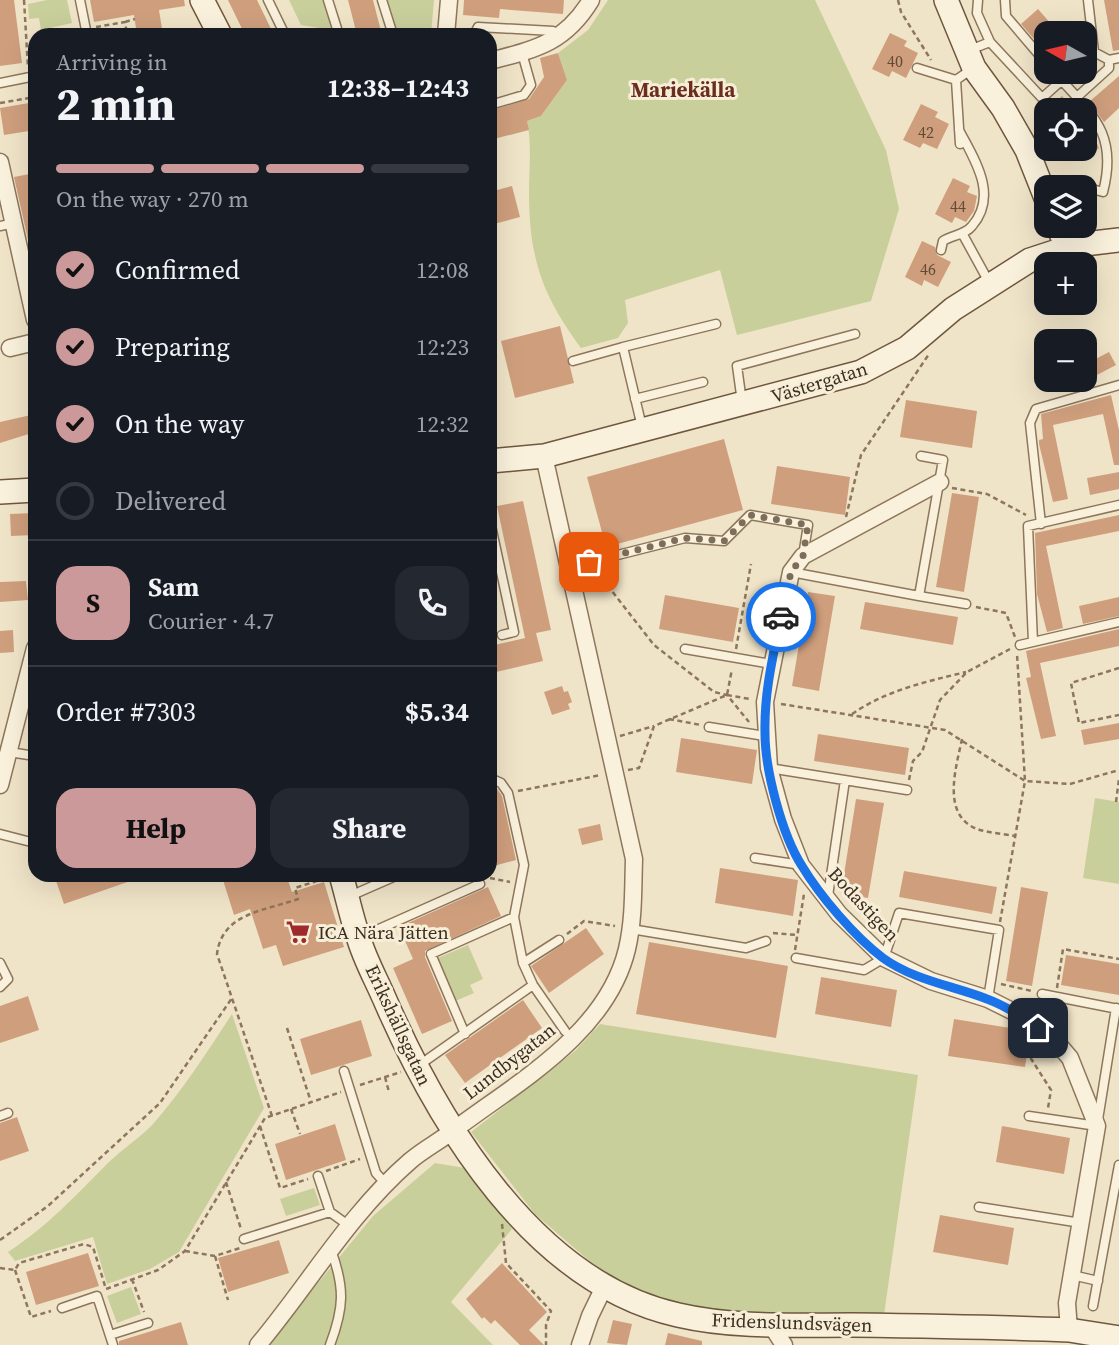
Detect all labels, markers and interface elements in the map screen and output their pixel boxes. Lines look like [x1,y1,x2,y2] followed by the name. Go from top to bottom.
[1034,21,1097,84] north arrow
[1034,21,1097,392] map controls
[56,46,168,78] text: Arriving in
[887,50,903,72] house number: 40
[327,70,469,106] text: 12:38–12:43
[56,72,175,135] text: 2 min
[631,75,736,104] district label: Mariekälla
[1034,98,1097,161] button: locate
[918,121,934,143] house number: 42
[1034,175,1097,238] button: layers
[56,183,249,215] text: On the way · 270 m
[950,195,966,217] house number: 44
[56,251,94,289] icon: check
[115,252,240,288] text: Confirmed
[1034,252,1097,315] button: +
[416,254,469,286] text: 12:08
[920,258,936,280] house number: 46
[56,328,94,366] icon: check
[115,329,230,365] text: Preparing
[1034,329,1097,392] button: −
[416,331,469,363] text: 12:23
[768,355,870,409] street label: Västergatan
[56,405,94,443] icon: check
[115,406,244,442] text: On the way
[416,408,469,440] text: 12:32
[115,483,226,519] text: Delivered
[559,532,619,592] pin
[570,543,608,581] icon: bag
[395,566,469,640] button: phone
[148,569,199,605] text: Sam
[746,582,816,652] courier
[86,585,100,621] text: S
[762,598,800,636] icon: car
[148,605,274,637] text: Courier · 4.7
[56,694,196,730] text: Order #7303
[405,694,469,730] text: $5.34
[56,788,256,868] button: Help
[270,788,469,868] button: Share
[823,861,905,947] street label: Bodastigen
[284,918,312,946] supermarket icon: ICA Nära Jätten
[318,919,449,945] place label: ICA Nära Jätten
[360,960,438,1090] street label: Erikshällsgatan
[1008,998,1068,1058] pin
[1019,1009,1057,1047] icon: home
[457,1017,561,1105] street label: Lundbygatan
[711,1306,873,1338] street label: Fridenslundsvägen

